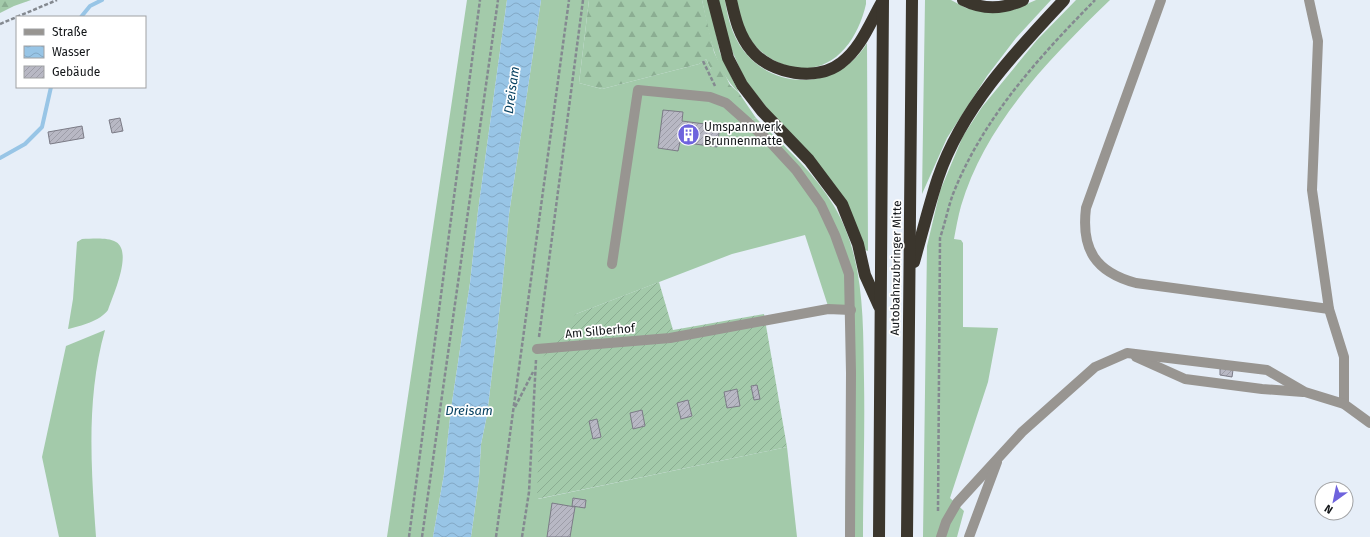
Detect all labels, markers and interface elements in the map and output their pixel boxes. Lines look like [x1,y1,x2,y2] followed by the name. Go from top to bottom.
[16,16,146,88] legend
[52,25,87,39] text: Straße
[52,45,91,59] text: Wasser
[52,65,100,79] text: Gebäude
[501,65,522,115] water label: Dreisam
[704,120,782,148] place label: Umspannwerk Brunnenmatte
[676,121,702,147] building icon: Umspannwerk Brunnenmatte
[888,200,904,336] street label: Autobahnzubringer Mitte
[564,321,637,341] street label: Am Silberhof
[445,403,493,418] water label: Dreisam
[1314,481,1354,521] north arrow
[1322,502,1335,516] text: N

